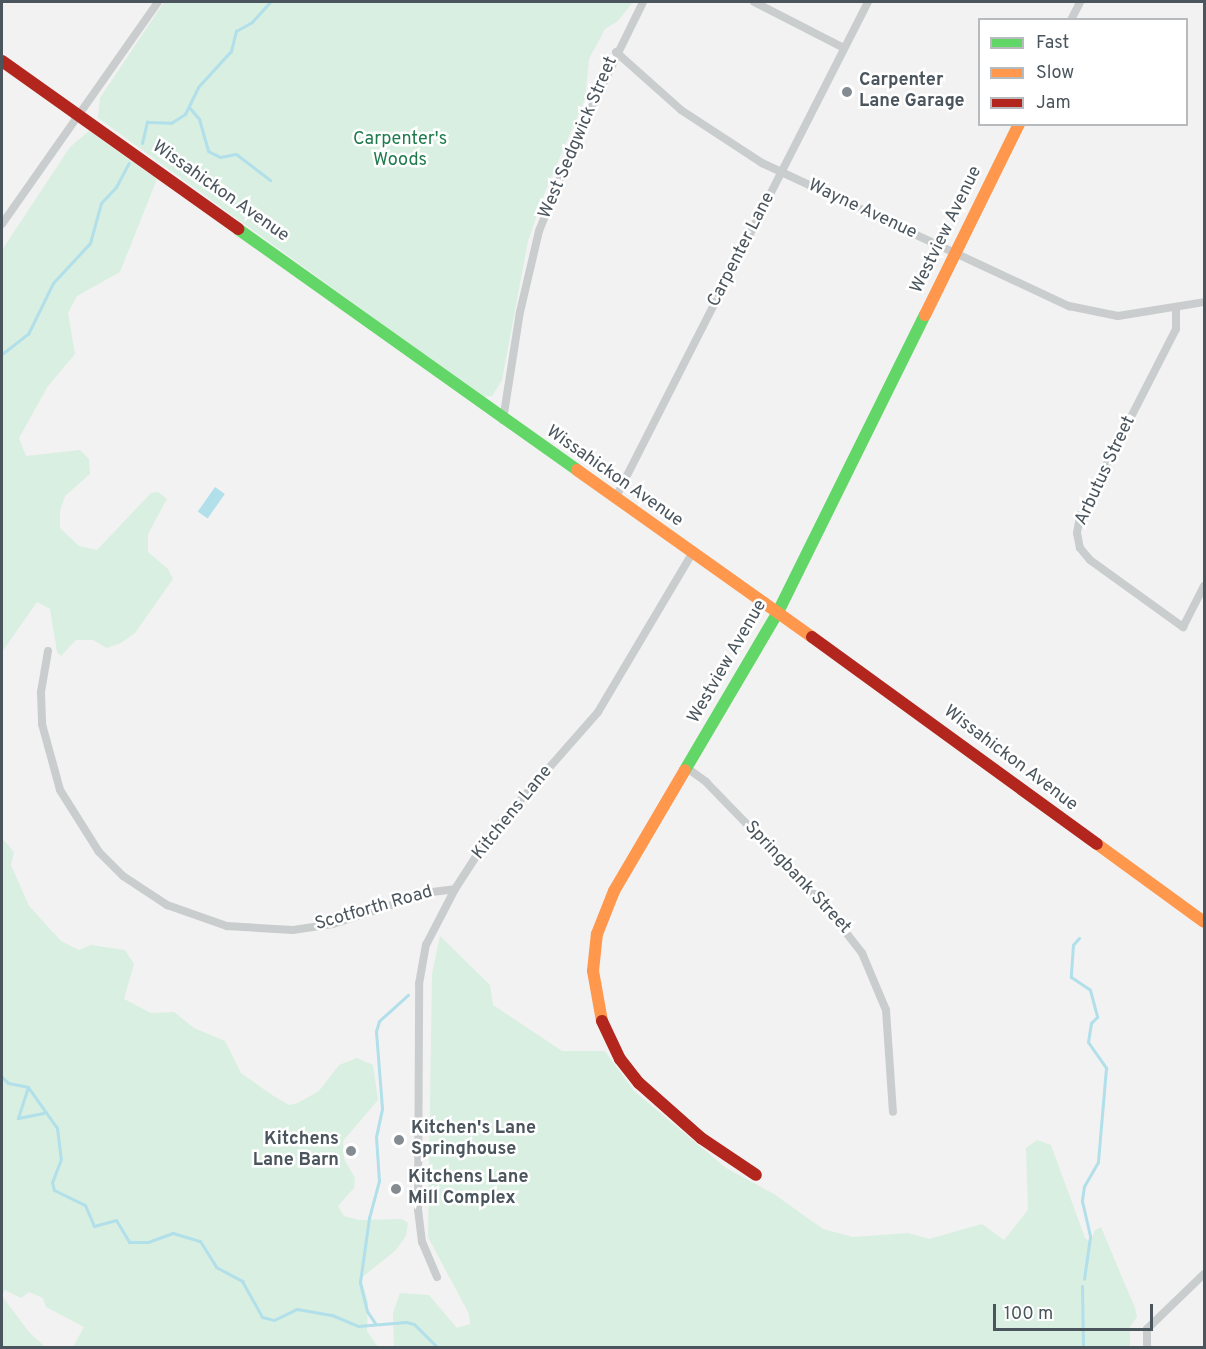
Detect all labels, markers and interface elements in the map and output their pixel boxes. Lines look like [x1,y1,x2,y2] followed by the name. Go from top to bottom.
[978,18,1188,126] legend
[1036,32,1069,55] text: Fast
[535,54,623,222] street label: West Sedgwick Street
[1036,62,1074,85] text: Slow
[859,71,965,113] place label: Carpenter Lane Garage
[840,85,854,99] marker: Carpenter Lane Garage
[1036,92,1071,115] text: Jam
[353,130,447,172] park label: Carpenter's Woods
[147,136,293,248] street label: Wissahickon Avenue
[907,163,987,297] street label: Westview Avenue
[804,175,920,245] street label: Wayne Avenue
[704,189,780,311] street label: Carpenter Lane
[1071,413,1141,529] street label: Arbutus Street
[541,421,687,533] street label: Wissahickon Avenue
[684,596,772,728] street label: Westview Avenue
[938,701,1082,817] street label: Wissahickon Avenue
[468,762,558,864] street label: Kitchens Lane
[739,817,855,939] street label: Springbank Street
[313,882,435,936] street label: Scotforth Road
[411,1119,536,1162] place label: Kitchen's Lane Springhouse
[253,1130,339,1172] place label: Kitchens Lane Barn
[392,1133,406,1147] marker: Kitchen's Lane Springhouse
[344,1144,358,1158] marker: Kitchens Lane Barn
[408,1168,528,1210] place label: Kitchens Lane Mill Complex
[389,1182,403,1196] marker: Kitchens Lane Mill Complex
[996,1292,1156,1330] scale bar
[1004,1303,1053,1326] text: 100 m

